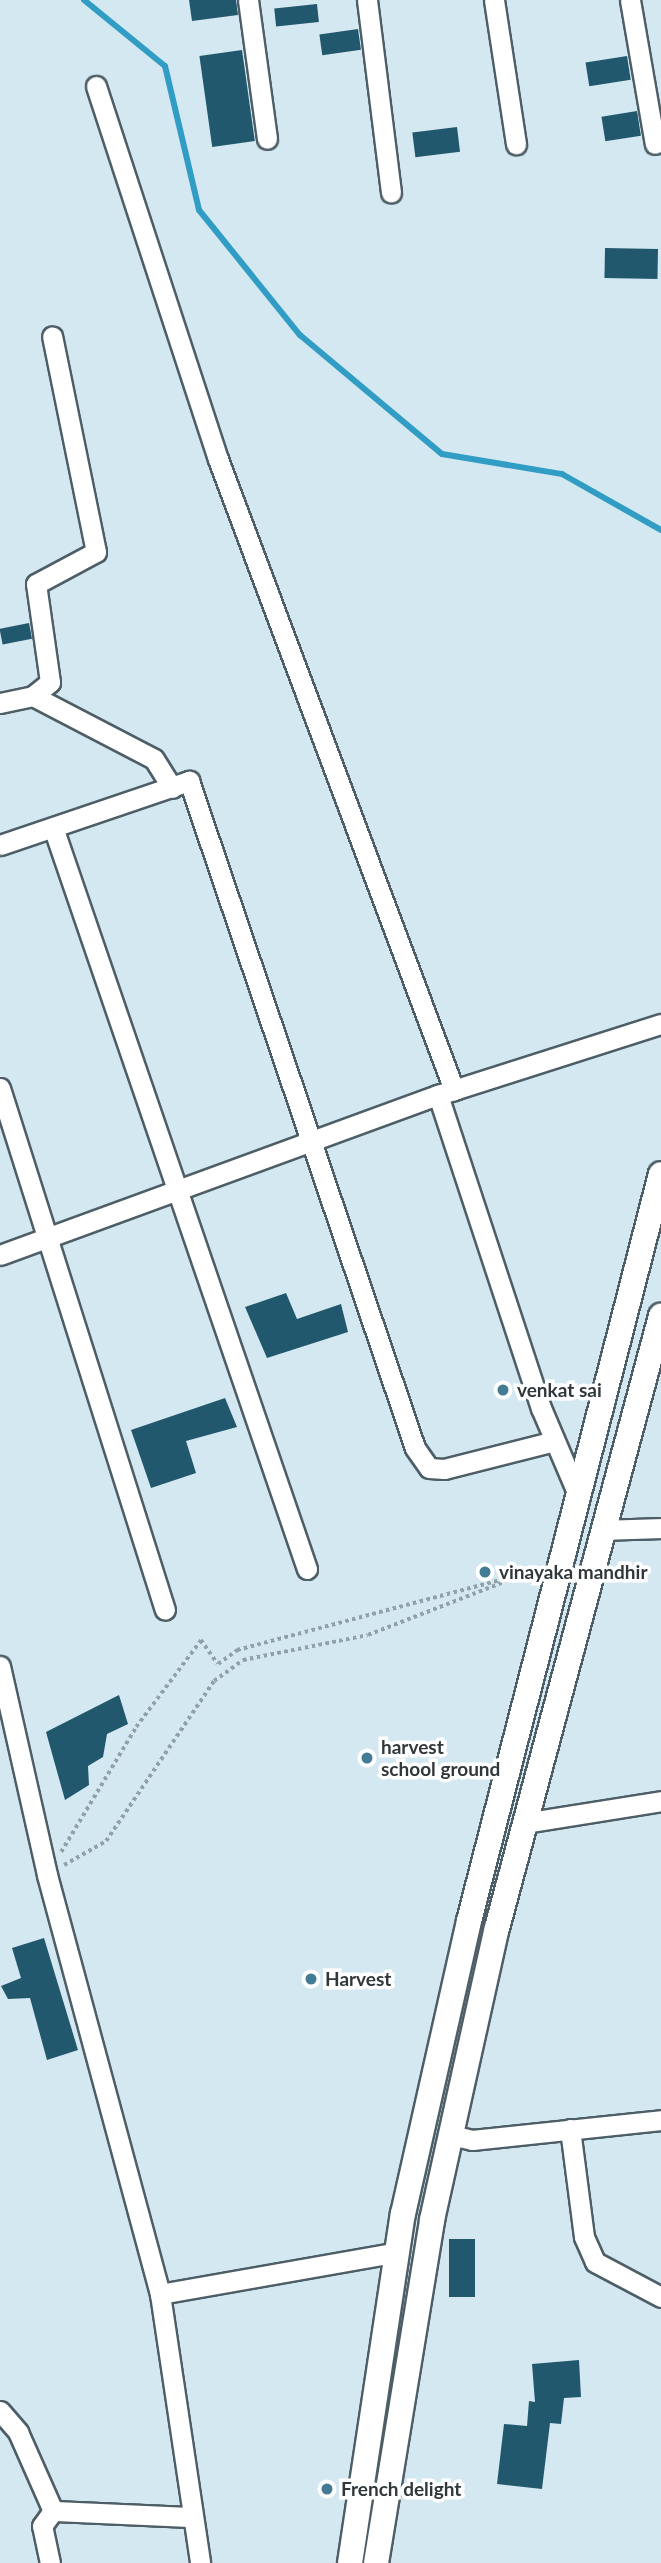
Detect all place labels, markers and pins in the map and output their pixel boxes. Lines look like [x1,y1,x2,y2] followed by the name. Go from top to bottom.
[517,1379,602,1401] place label: venkat sai
[495,1382,511,1398] marker: venkat sai
[499,1561,647,1583] place label: vinayaka mandhir
[477,1564,493,1580] marker: vinayaka mandhir
[381,1736,500,1780] place label: harvest school ground
[359,1750,375,1766] marker: harvest school ground
[325,1968,391,1990] place label: Harvest
[303,1971,319,1987] marker: Harvest
[341,2478,461,2500] place label: French delight
[319,2481,335,2497] marker: French delight

